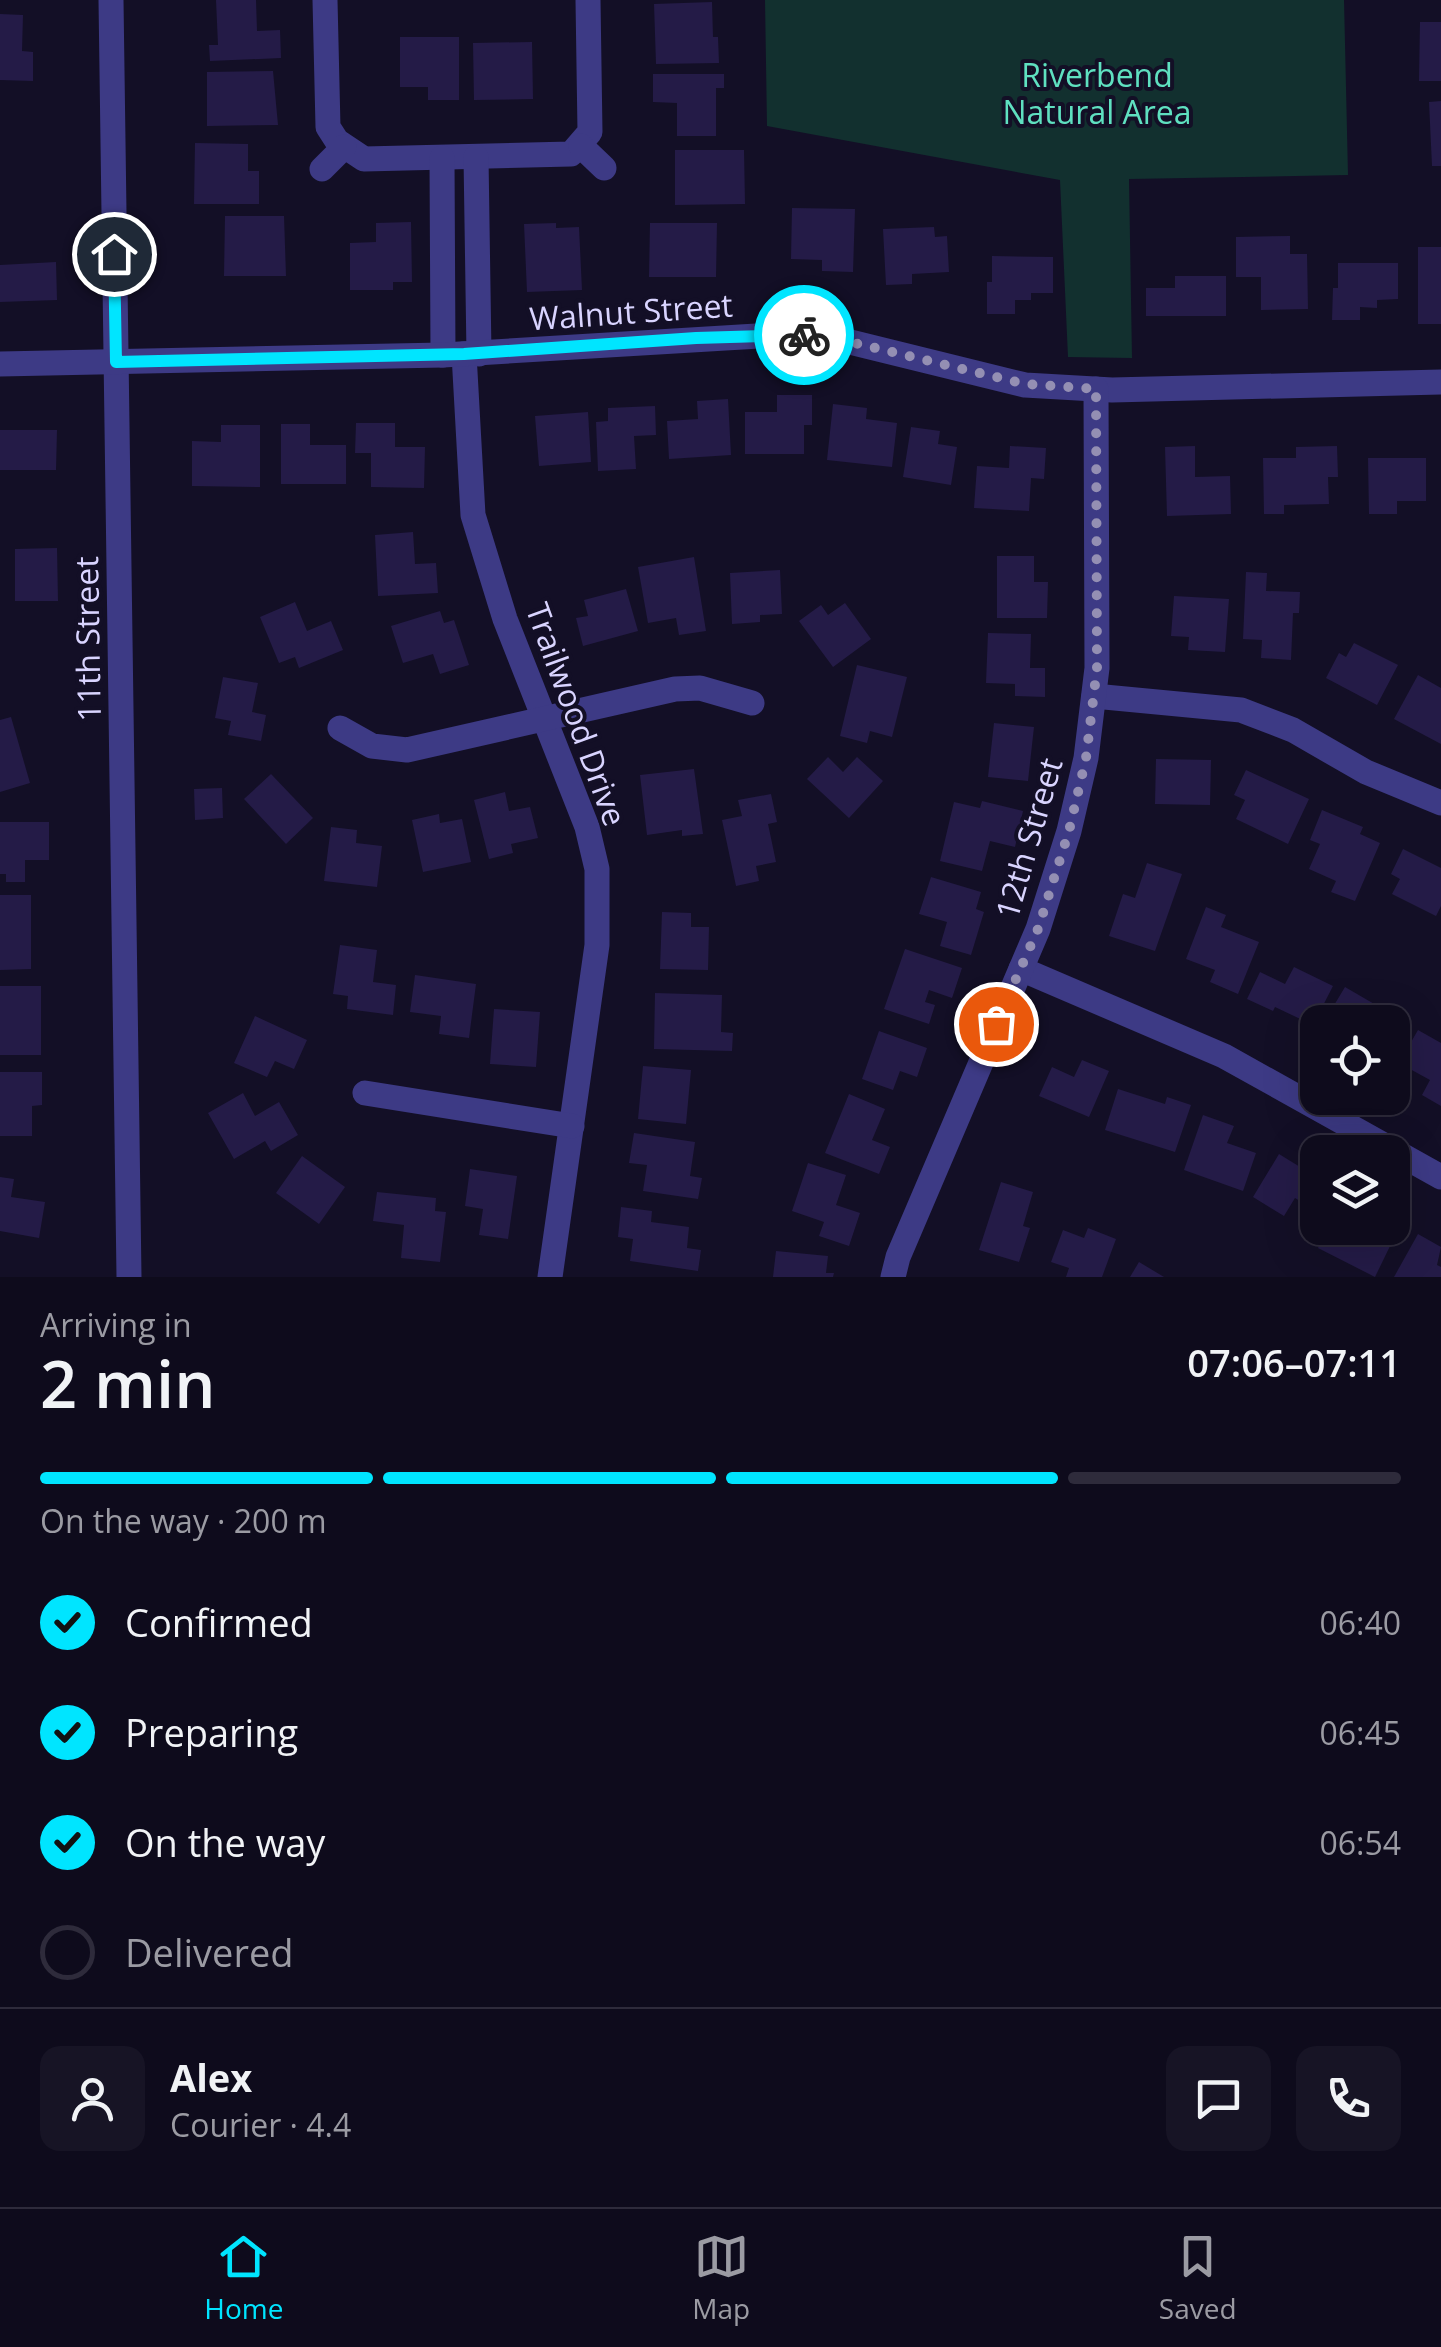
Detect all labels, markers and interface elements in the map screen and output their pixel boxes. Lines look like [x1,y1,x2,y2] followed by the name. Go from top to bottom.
[1002,53,1192,133] park label: Riverbend Natural Area
[72,212,157,297] pin
[87,227,142,282] icon: home
[528,282,734,340] street label: Walnut Street
[754,285,854,385] courier
[777,308,832,363] icon: bike
[64,556,110,722] street label: 11th Street
[517,597,637,831] street label: Trailwood Drive
[985,753,1071,923] street label: 12th Street
[954,982,1039,1067] pin
[969,997,1024,1052] icon: bag
[1300,1005,1410,1245] map controls
[1300,1005,1410,1115] button: locate
[1300,1135,1410,1245] button: layers
[40,1303,192,1346] text: Arriving in
[1187,1336,1401,1388] text: 07:06–07:11
[40,1339,215,1427] text: 2 min
[40,1499,327,1542] text: On the way · 200 m
[40,1595,95,1650] icon: check
[125,1596,313,1648] text: Confirmed
[1319,1601,1401,1644] text: 06:40
[40,1705,95,1760] icon: check
[125,1706,298,1758] text: Preparing
[1319,1711,1401,1754] text: 06:45
[40,1815,95,1870] icon: check
[125,1816,325,1868] text: On the way
[1319,1821,1401,1864] text: 06:54
[125,1926,294,1978] text: Delivered
[40,2046,145,2151] button: person
[1166,2046,1271,2151] button: chat
[1296,2046,1401,2151] button: phone
[170,2051,252,2103] text: Alex
[170,2103,351,2146] text: Courier · 4.4
[204,2229,284,2327] tab: Home
[692,2229,750,2327] tab: Map
[1159,2229,1237,2327] tab: Saved

